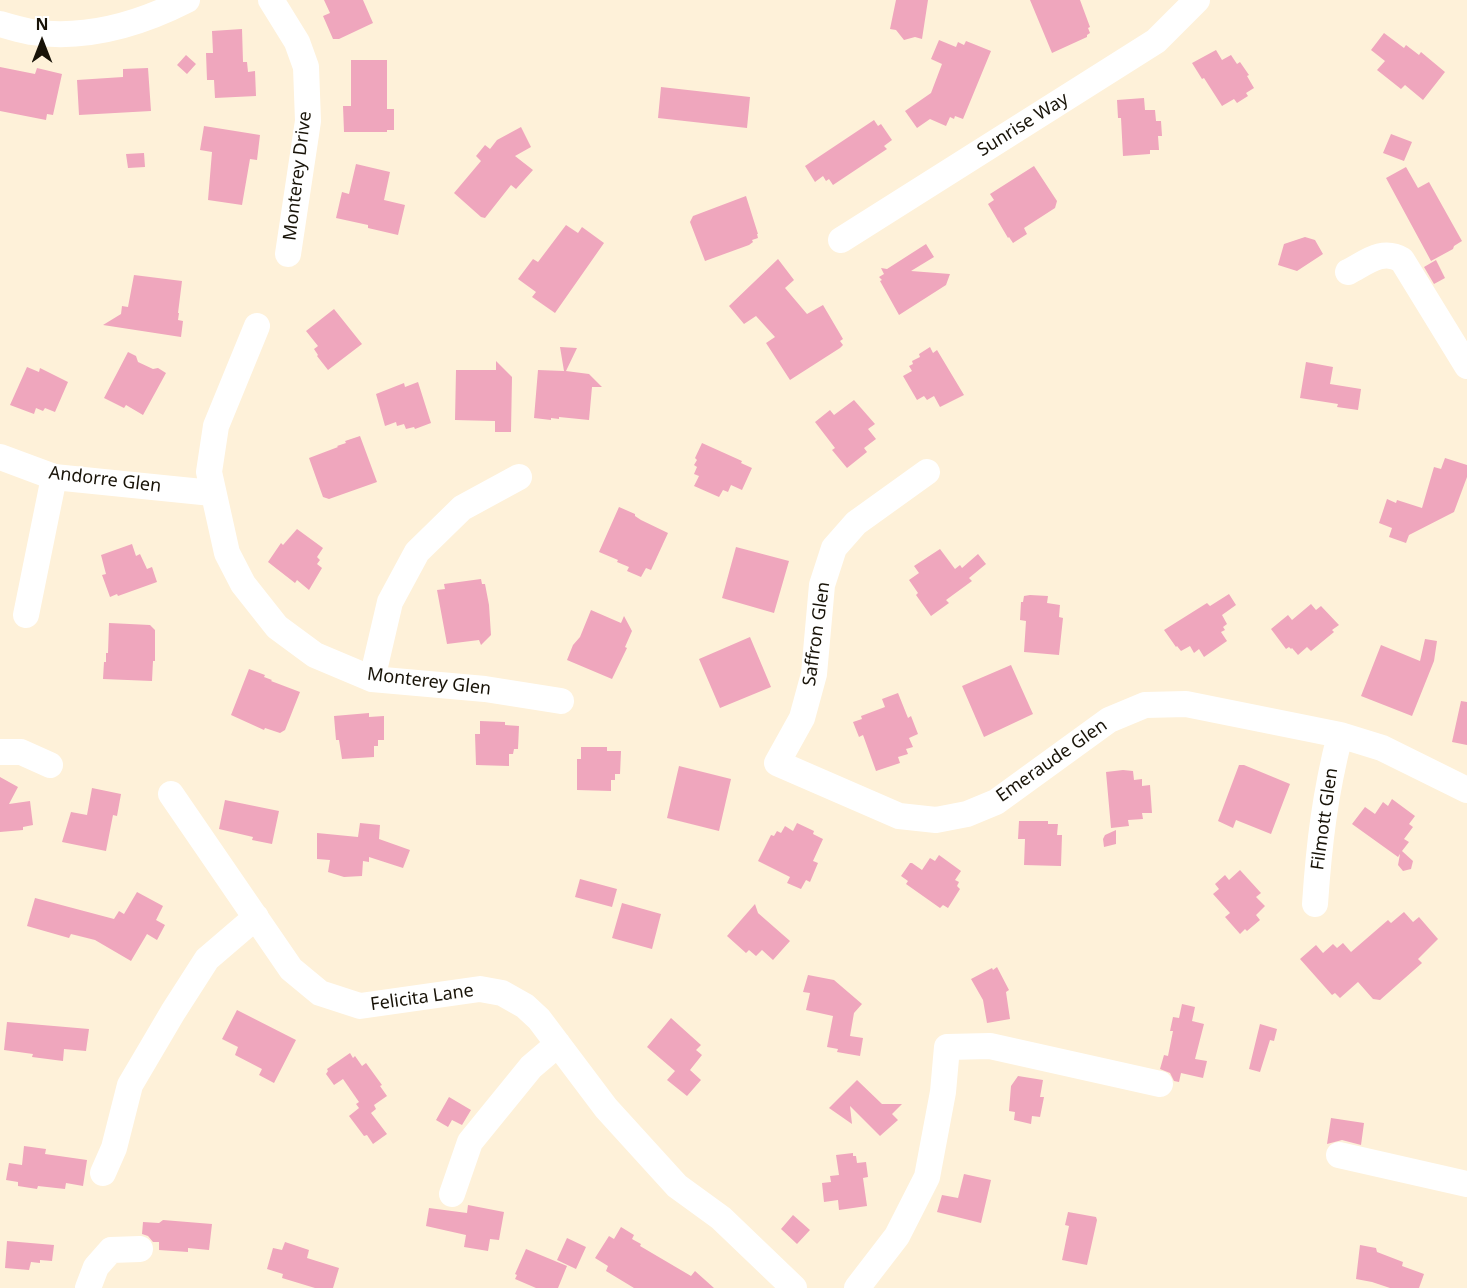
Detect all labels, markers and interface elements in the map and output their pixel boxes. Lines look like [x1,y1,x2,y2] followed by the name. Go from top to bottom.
[12,12,72,72] north arrow
[35,13,49,35] text: N
[973,88,1073,162] street label: Sunrise Way
[279,110,317,242] street label: Monterey Drive
[48,462,162,498] street label: Andorre Glen
[799,580,835,688] street label: Saffron Glen
[366,664,492,700] street label: Monterey Glen
[992,715,1112,807] street label: Emeraude Glen
[1307,766,1343,872] street label: Filmott Glen
[369,980,475,1016] street label: Felicita Lane

